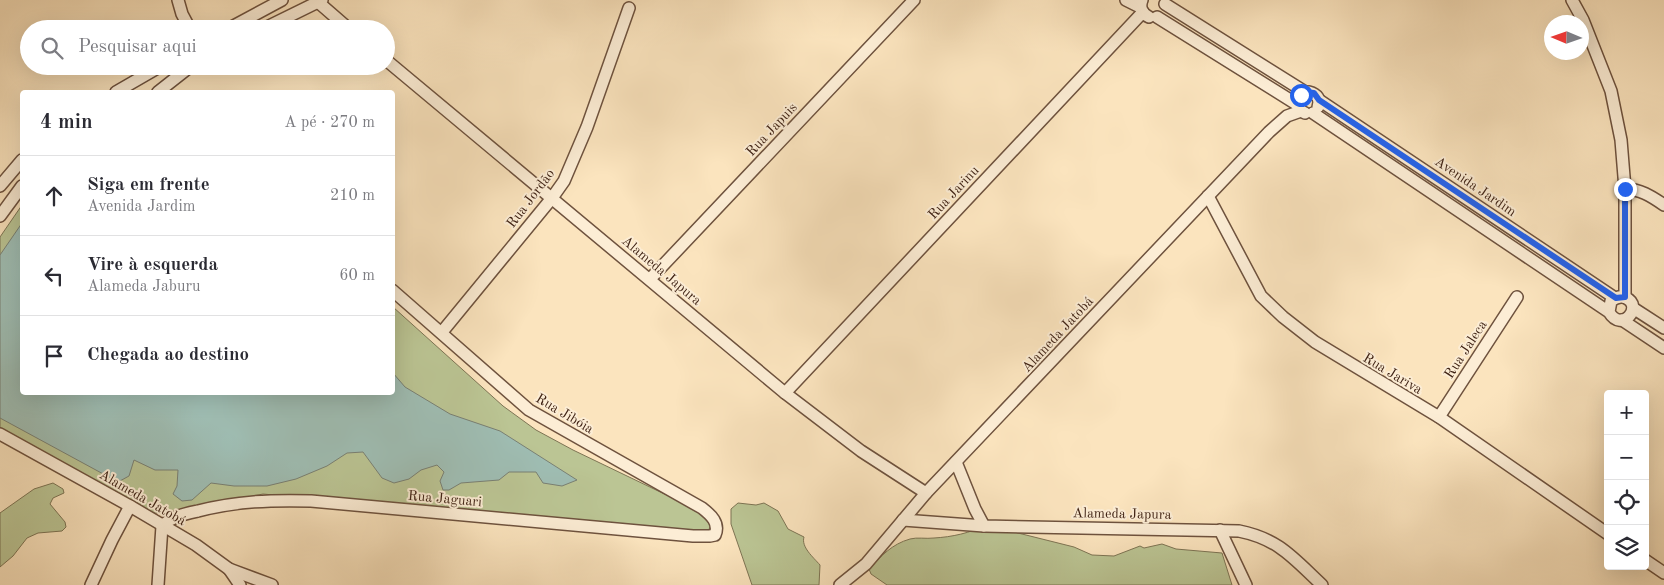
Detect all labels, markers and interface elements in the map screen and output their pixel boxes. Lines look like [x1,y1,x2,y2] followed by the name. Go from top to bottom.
[1544,15,1589,60] north arrow
[20,20,395,75] search box
[38,34,66,62] icon: search
[78,38,197,57] text: Pesquisar aqui
[1290,84,1313,107] route start
[744,100,800,159] street label: Rua Japuis
[40,112,93,133] text: 4 min
[284,115,375,131] text: A pé · 270 m
[1432,154,1519,219] street label: Avenida Jardim
[926,163,982,222] street label: Rua Jarinu
[504,166,557,231] street label: Rua Jordão
[87,176,210,195] text: Siga em frente
[1614,178,1637,201] route end
[40,182,68,210] icon: ahead
[330,188,375,204] text: 210 m
[87,199,195,215] text: Avenida Jardim
[619,234,704,308] street label: Alameda Japura
[87,256,218,275] text: Vire à esquerda
[40,262,68,290] icon: left
[339,268,375,284] text: 60 m
[87,279,201,295] text: Alameda Jaburu
[1019,294,1096,375] street label: Alameda Jatobá
[1442,318,1490,381] street label: Rua Jaleca
[40,342,68,370] icon: arrive
[87,346,249,365] text: Chegada ao destino
[1360,351,1425,397] street label: Rua Jariva
[1604,390,1649,570] map controls
[1604,390,1649,435] button: +
[533,391,596,437] street label: Rua Jibóia
[1604,435,1649,480] button: −
[97,467,188,528] street label: Alameda Jatobá
[1604,480,1649,525] button: locate
[407,489,483,509] street label: Rua Jaguari
[1072,506,1172,522] street label: Alameda Japura
[1604,525,1649,570] button: layers

